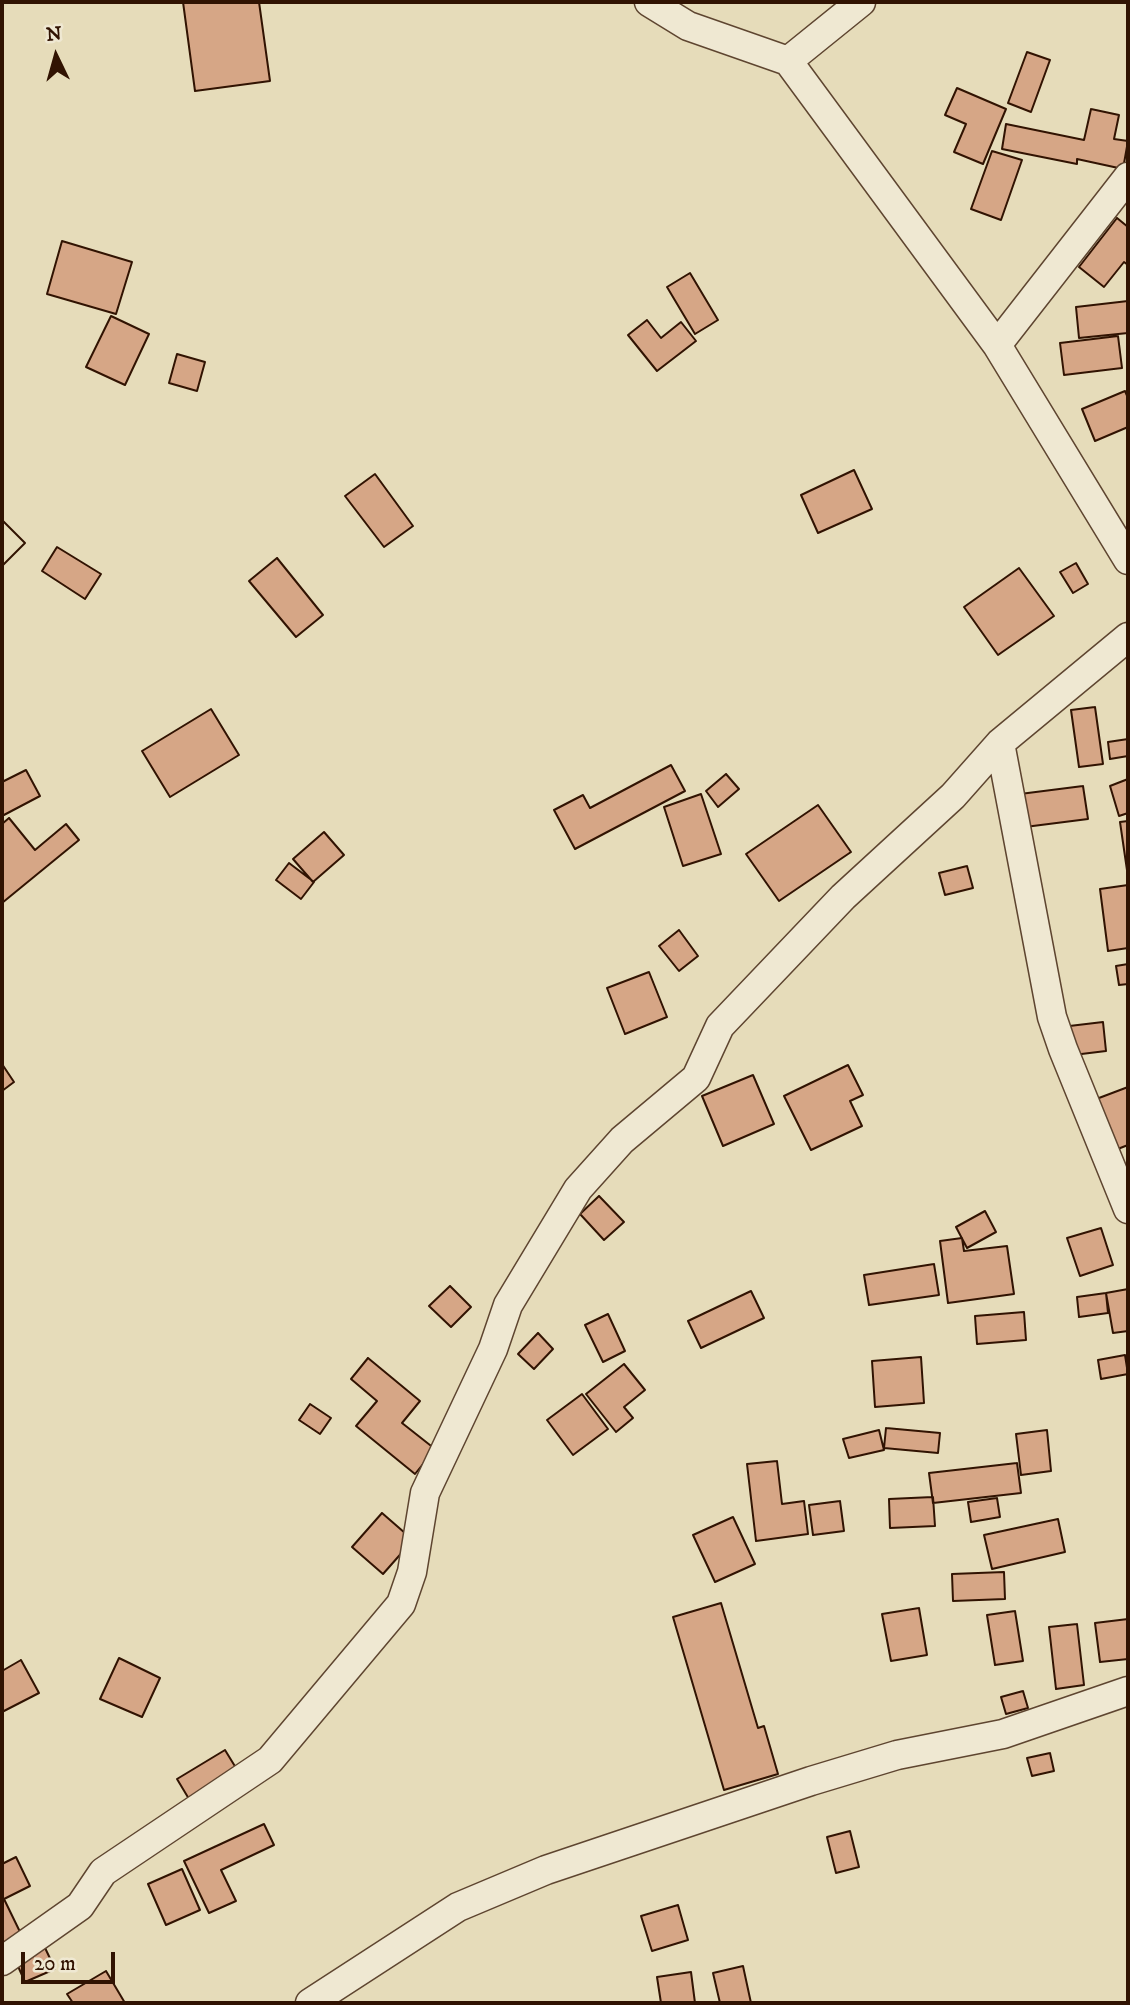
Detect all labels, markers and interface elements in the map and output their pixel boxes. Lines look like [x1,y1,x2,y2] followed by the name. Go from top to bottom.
[21,21,91,91] north arrow
[45,22,63,47] text: N
[24,1938,119,1982] scale bar
[34,1951,76,1977] text: 20 m

